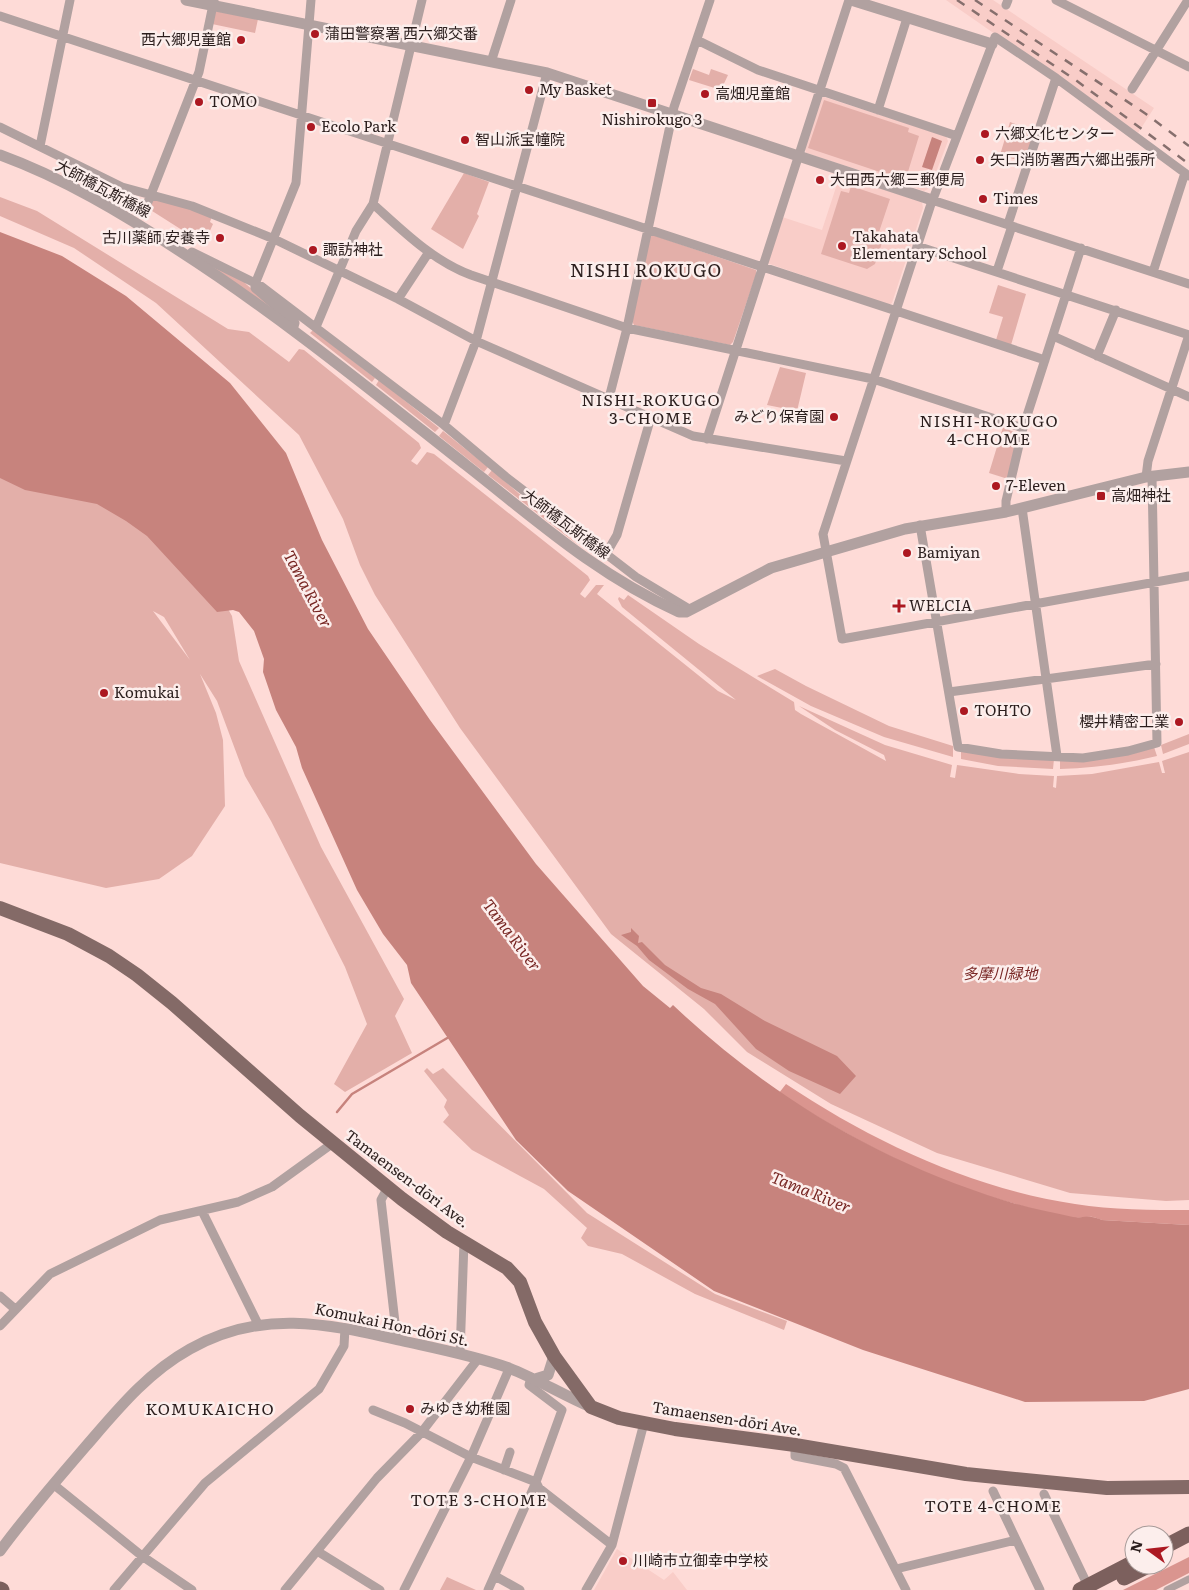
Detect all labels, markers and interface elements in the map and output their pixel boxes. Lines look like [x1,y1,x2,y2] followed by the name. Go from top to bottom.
[325,21,478,44] place label: 蒲田警察署 西六郷交番
[141,27,231,50] place label: 西六郷児童館
[309,28,321,40] marker: 蒲田警察署 西六郷交番
[235,34,247,46] marker: 西六郷児童館
[539,77,612,100] place label: My Basket
[715,81,790,104] place label: 高畑児童館
[523,84,535,96] marker: My Basket
[699,88,711,100] marker: 高畑児童館
[209,89,257,112] place label: TOMO
[193,96,205,108] marker: TOMO
[646,97,658,109] marker: Nishirokugo 3
[602,107,702,130] place label: Nishirokugo 3
[321,114,397,137] place label: Ecolo Park
[305,121,317,133] marker: Ecolo Park
[995,121,1115,144] place label: 六郷文化センター
[475,127,565,150] place label: 智山派宝幢院
[979,128,991,140] marker: 六郷文化センター
[459,134,471,146] marker: 智山派宝幢院
[990,147,1155,170] place label: 矢口消防署西六郷出張所
[52,153,155,222] street label: 大師橋瓦斯橋線
[974,154,986,166] marker: 矢口消防署西六郷出張所
[830,167,965,190] place label: 大田西六郷三郵便局
[814,174,826,186] marker: 大田西六郷三郵便局
[993,186,1038,209] place label: Times
[977,193,989,205] marker: Times
[852,224,987,264] place label: Takahata Elementary School
[102,225,210,248] place label: 古川薬師 安養寺
[214,232,226,244] marker: 古川薬師 安養寺
[323,237,383,260] place label: 諏訪神社
[836,240,848,252] marker: Takahata Elementary School
[307,244,319,256] marker: 諏訪神社
[570,256,722,283] district label: NISHI ROKUGO
[581,387,721,429] district label: NISHI-ROKUGO 3-CHOME
[734,404,824,427] place label: みどり保育園
[919,408,1059,450] district label: NISHI-ROKUGO 4-CHOME
[828,411,840,423] marker: みどり保育園
[1006,473,1066,496] place label: 7-Eleven
[990,480,1002,492] marker: 7-Eleven
[518,482,616,564] street label: 大師橋瓦斯橋線
[1111,483,1171,506] place label: 高畑神社
[1095,490,1107,502] marker: 高畑神社
[917,540,980,563] place label: Bamiyan
[279,546,339,631] water label: Tama River
[901,547,913,559] marker: Bamiyan
[909,593,972,616] place label: WELCIA
[893,600,905,612] marker: WELCIA
[114,680,180,703] place label: Komukai
[98,687,110,699] marker: Komukai
[974,698,1031,721] place label: TOHTO
[958,705,970,717] marker: TOHTO
[1079,709,1169,732] place label: 櫻井精密工業
[1173,716,1185,728] marker: 櫻井精密工業
[478,894,548,975] water label: Tama River
[962,961,1039,984] park label: 多摩川緑地
[341,1123,475,1232] street label: Tamaensen-dōri Ave.
[768,1164,855,1218] water label: Tama River
[313,1296,472,1351] street label: Komukai Hon-dōri St.
[651,1394,804,1441] street label: Tamaensen-dōri Ave.
[145,1396,275,1420] district label: KOMUKAICHO
[420,1396,510,1419] place label: みゆき幼稚園
[404,1403,416,1415] marker: みゆき幼稚園
[410,1487,548,1511] district label: TOTE 3-CHOME
[924,1493,1062,1517] district label: TOTE 4-CHOME
[1124,1525,1174,1575] north arrow
[1124,1538,1147,1555] text: N
[633,1548,768,1571] place label: 川崎市立御幸中学校
[617,1555,629,1567] marker: 川崎市立御幸中学校

